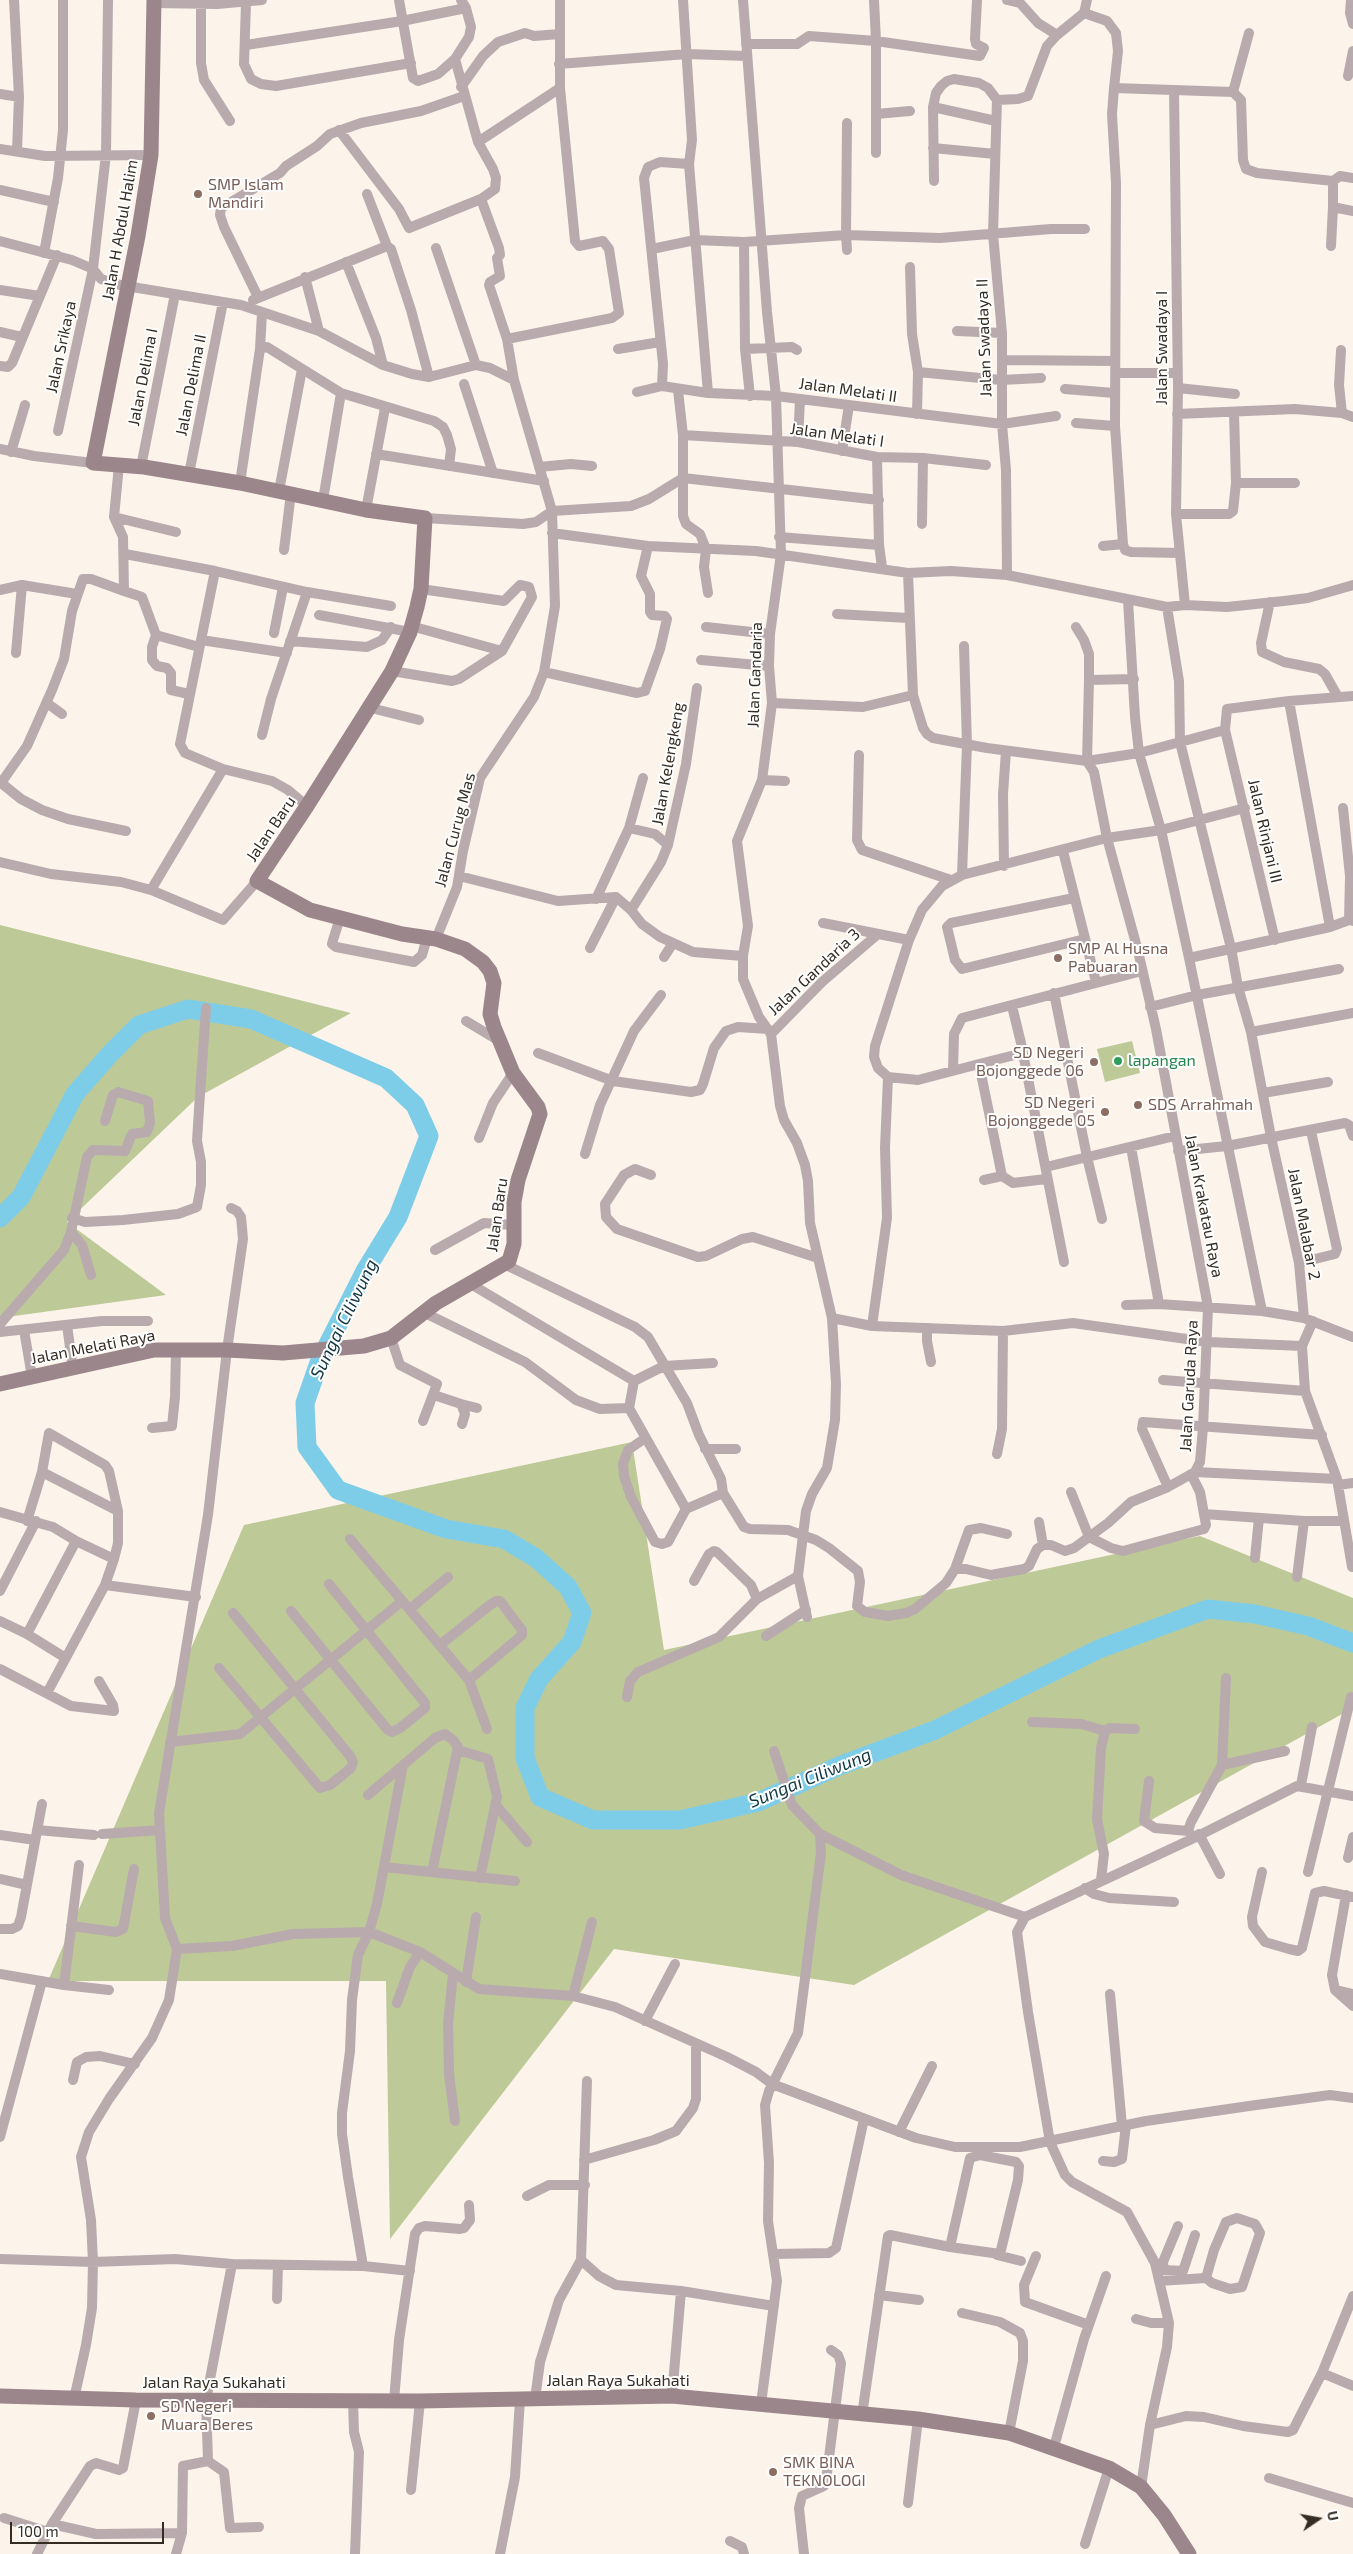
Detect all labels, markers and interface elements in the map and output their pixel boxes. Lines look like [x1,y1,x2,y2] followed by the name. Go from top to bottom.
[98,158,142,302] street label: Jalan H Abdul Halim
[208,175,284,213] place label: SMP Islam Mandiri
[192,188,204,200] marker: SMP Islam Mandiri
[972,278,996,398] street label: Jalan Swadaya II
[1152,291,1172,405] street label: Jalan Swadaya I
[42,299,80,395] street label: Jalan Srikaya
[124,327,162,427] street label: Jalan Delima I
[172,332,210,438] street label: Jalan Delima II
[798,374,898,406] street label: Jalan Melati II
[789,419,885,451] street label: Jalan Melati I
[744,622,766,728] street label: Jalan Gandaria
[648,701,688,827] street label: Jalan Kelengkeng
[430,771,480,889] street label: Jalan Curug Mas
[1244,777,1286,885] street label: Jalan Rinjani III
[242,793,300,865] street label: Jalan Baru
[764,925,864,1019] street label: Jalan Gandaria 3
[1068,939,1168,977] place label: SMP Al Husna Pabuaran
[1052,952,1064,964] marker: SMP Al Husna Pabuaran
[976,1043,1084,1081] place label: SD Negeri Bojonggede 06
[1128,1051,1196,1071] place label: lapangan
[1112,1055,1124,1067] marker: lapangan
[1088,1056,1100,1068] marker: SD Negeri Bojonggede 06
[988,1093,1095,1131] place label: SD Negeri Bojonggede 05
[1148,1095,1253,1115] place label: SDS Arrahmah
[1132,1099,1144,1111] marker: SDS Arrahmah
[1099,1106,1111,1118] marker: SD Negeri Bojonggede 05
[1181,1133,1227,1279] street label: Jalan Krakatau Raya
[1284,1166,1324,1282] street label: Jalan Malabar 2
[482,1177,512,1253] street label: Jalan Baru
[306,1256,382,1382] water label: Sungai Ciliwung
[1176,1319,1202,1453] street label: Jalan Garuda Raya
[29,1326,157,1368] street label: Jalan Melati Raya
[746,1744,874,1812] water label: Sungai Ciliwung
[546,2371,690,2391] street label: Jalan Raya Sukahati
[142,2373,286,2393] street label: Jalan Raya Sukahati
[161,2397,253,2435] place label: SD Negeri Muara Beres
[145,2410,157,2422] marker: SD Negeri Muara Beres
[783,2453,866,2491] place label: SMK BINA TEKNOLOGI
[767,2466,779,2478] marker: SMK BINA TEKNOLOGI
[1293,2494,1343,2544] north arrow
[1324,2509,1342,2522] text: U
[12,2512,166,2544] scale bar
[18,2522,59,2540] text: 100 m

